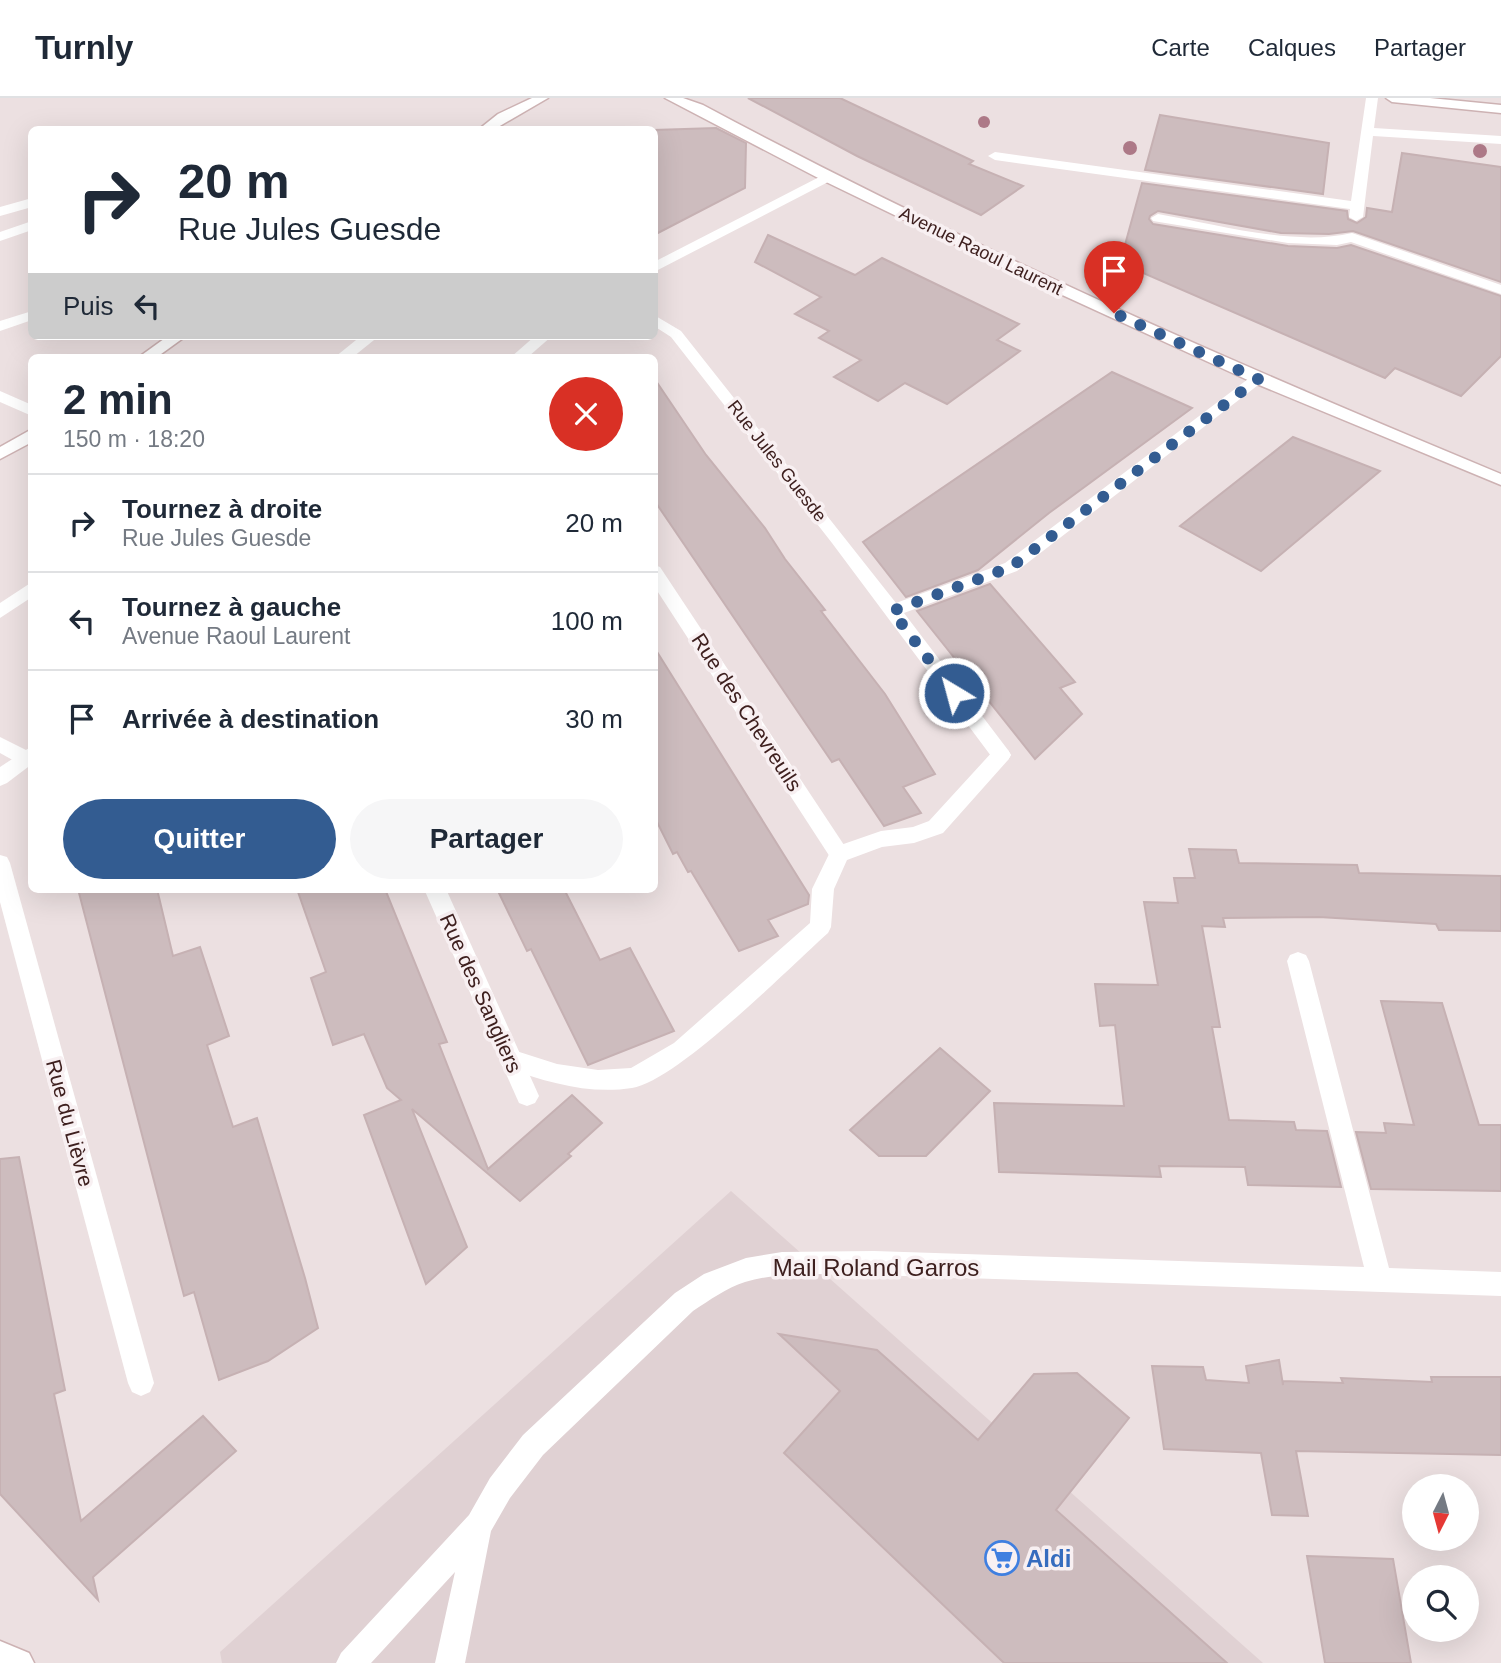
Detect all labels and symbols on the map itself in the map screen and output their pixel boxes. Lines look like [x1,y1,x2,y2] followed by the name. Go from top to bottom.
[896,203,1066,299] street label: Avenue Raoul Laurent
[1084,241,1144,313] pin
[724,396,830,526] street label: Rue Jules Guesde
[687,629,807,795] street label: Rue des Chevreuils
[917,656,991,730] position arrow
[436,910,526,1076] street label: Rue des Sangliers
[42,1057,98,1189] street label: Rue du Lièvre
[773,1254,979,1281] street label: Mail Roland Garros
[1402,1474,1479,1550] north arrow
[983,1539,1021,1577] supermarket icon: Aldi
[1026,1545,1071,1572] place label: Aldi

